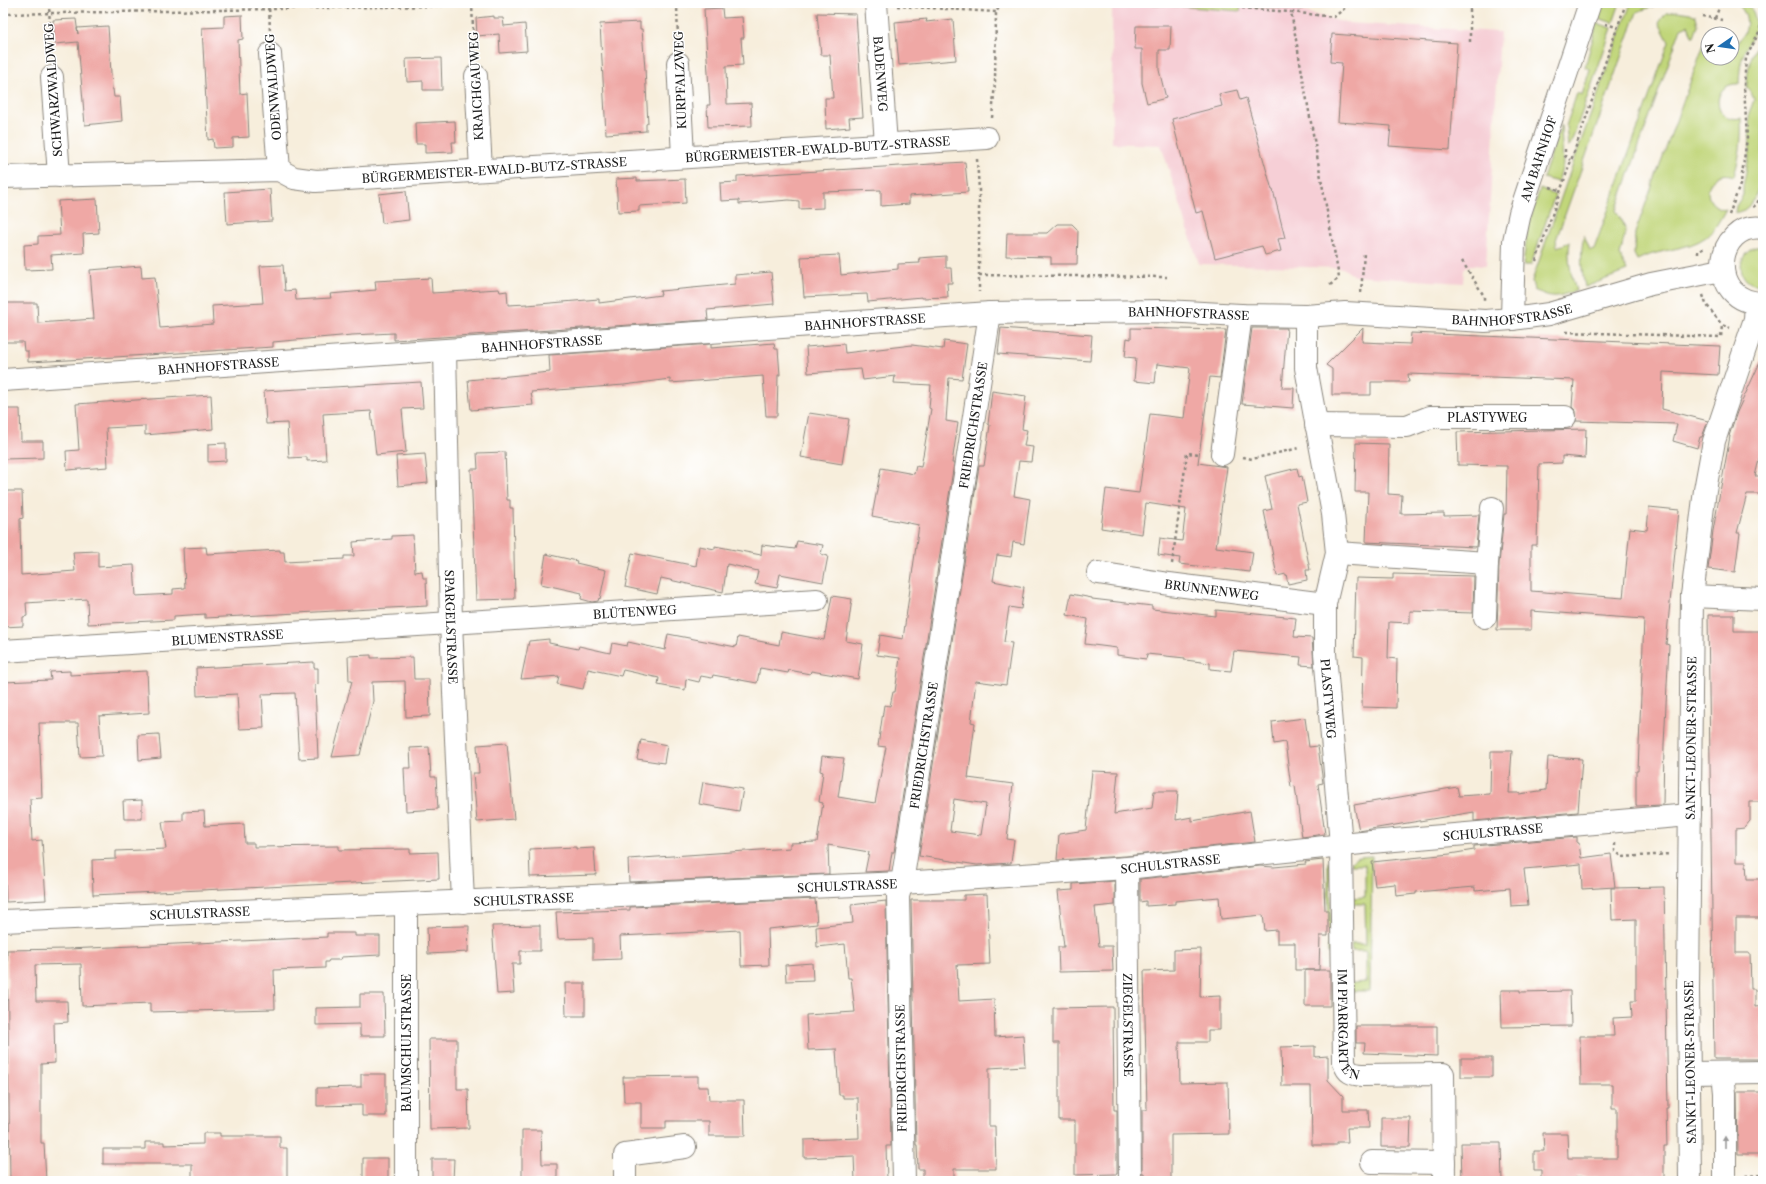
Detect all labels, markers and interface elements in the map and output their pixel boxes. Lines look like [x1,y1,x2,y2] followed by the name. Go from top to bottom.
[41,22,65,157] street label: SCHWARZWALDWEG
[1700,26,1740,66] north arrow
[671,30,689,129] street label: KURPFALZWEG
[466,31,486,141] street label: KRAICHGAUWEG
[262,33,284,141] street label: ODENWALDWEG
[871,35,891,113] street label: BADENWEG
[1702,42,1718,54] text: N
[1517,114,1559,204] street label: AM BAHNHOF
[685,133,951,165] street label: BÜRGERMEISTER-EWALD-BUTZ-STRASSE
[361,154,627,186] street label: BÜRGERMEISTER-EWALD-BUTZ-STRASSE
[1451,300,1574,329] street label: BAHNHOFSTRASSE
[1128,303,1250,323] street label: BAHNHOFSTRASSE
[804,310,926,333] street label: BAHNHOFSTRASSE
[481,332,603,355] street label: BAHNHOFSTRASSE
[157,354,280,377] street label: BAHNHOFSTRASSE
[955,361,990,490] street label: FRIEDRICHSTRASSE
[1447,410,1528,425] street label: PLASTYWEG
[442,570,461,684] street label: SPARGELSTRASSE
[1163,576,1260,603] street label: BRUNNENWEG
[593,601,677,622] street label: BLÜTENWEG
[171,626,284,648] street label: BLUMENSTRASSE
[1682,656,1699,820] street label: SANKT-LEONER-STRASSE
[1318,658,1340,740] street label: PLASTYWEG
[906,681,940,810] street label: FRIEDRICHSTRASSE
[1442,820,1544,843] street label: SCHULSTRASSE
[1120,851,1221,876] street label: SCHULSTRASSE
[797,876,898,895] street label: SCHULSTRASSE
[473,889,574,909] street label: SCHULSTRASSE
[149,903,250,922] street label: SCHULSTRASSE
[1335,968,1361,1082] street label: IM PFARRGARTEN
[1121,973,1136,1077] street label: ZIEGELSTRASSE
[399,974,414,1112] street label: BAUMSCHULSTRASSE
[1681,980,1699,1144] street label: SANKT-LEONER-STRASSE
[892,1004,910,1132] street label: FRIEDRICHSTRASSE
[1722,1135,1728,1148] one-way arrow

